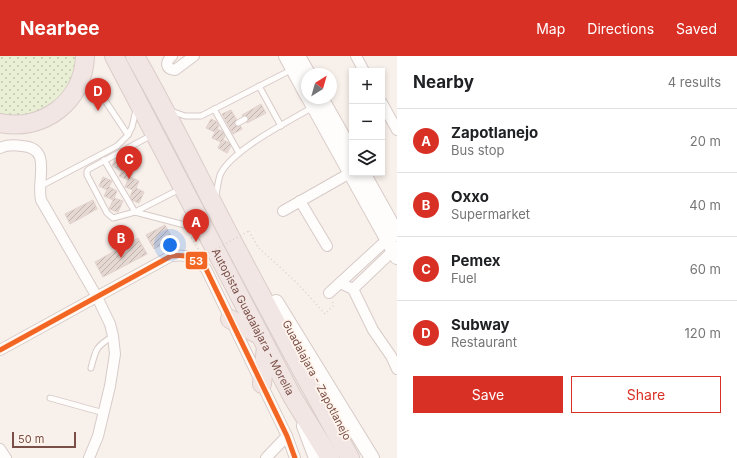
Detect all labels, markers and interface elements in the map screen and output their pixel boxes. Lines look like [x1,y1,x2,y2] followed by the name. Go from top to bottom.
[20,17,100,40] text: Nearbee
[536,20,565,37] text: Map
[587,20,654,37] text: Directions
[676,20,717,37] text: Saved
[301,68,337,104] north arrow
[349,68,385,176] map controls
[349,68,385,104] button: +
[413,72,474,92] text: Nearby
[668,74,721,90] text: 4 results
[85,78,111,111] pin: D
[349,104,385,140] button: −
[451,123,538,142] text: Zapotlanejo
[421,133,431,149] text: A
[690,133,721,149] text: 20 m
[349,140,385,176] button: layers
[451,142,504,158] text: Bus stop
[116,146,142,179] pin: C
[451,187,489,206] text: Oxxo
[422,197,430,213] text: B
[689,197,721,213] text: 40 m
[451,206,530,222] text: Supermarket
[183,209,209,242] pin: A
[108,225,134,258] pin: B
[160,235,180,255] your location
[209,246,297,398] street label: Autopista Guadalajara - Morelia
[185,251,208,270] line badge: 53
[451,251,501,270] text: Pemex
[189,254,203,268] text: 53
[421,261,431,277] text: C
[690,261,721,277] text: 60 m
[451,270,477,286] text: Fuel
[451,315,510,334] text: Subway
[279,318,355,443] street label: Guadalajara - Zapotlanejo
[421,325,431,341] text: D
[685,325,721,341] text: 120 m
[451,334,517,350] text: Restaurant
[413,376,563,413] button: Save
[571,376,721,413] button: Share
[12,430,76,449] scale bar
[18,432,44,446] text: 50 m

